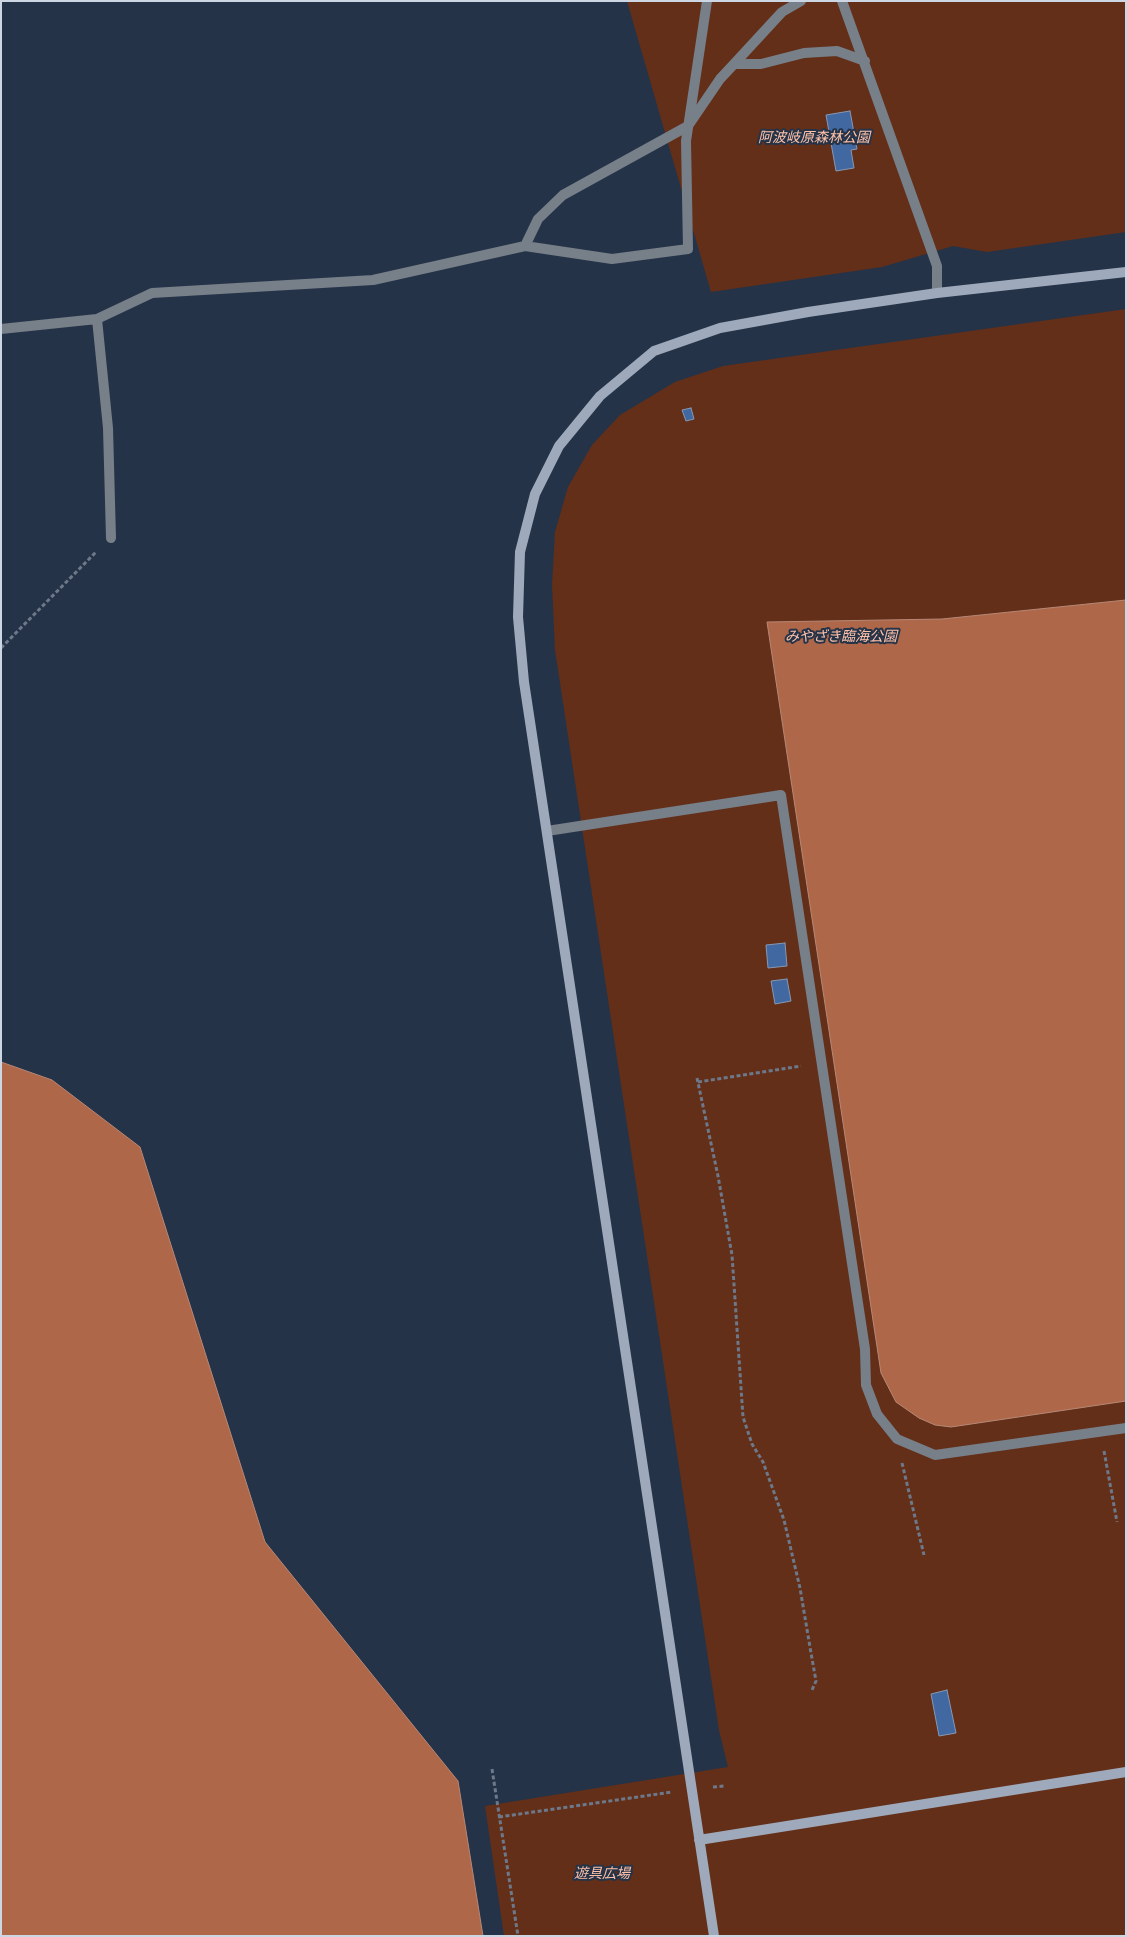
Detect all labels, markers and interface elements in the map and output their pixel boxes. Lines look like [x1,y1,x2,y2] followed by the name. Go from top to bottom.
[758,130,870,146] park label: 阿波岐原森林公園
[785,629,897,645] park label: みやざき臨海公園
[574,1866,630,1882] park label: 遊具広場

